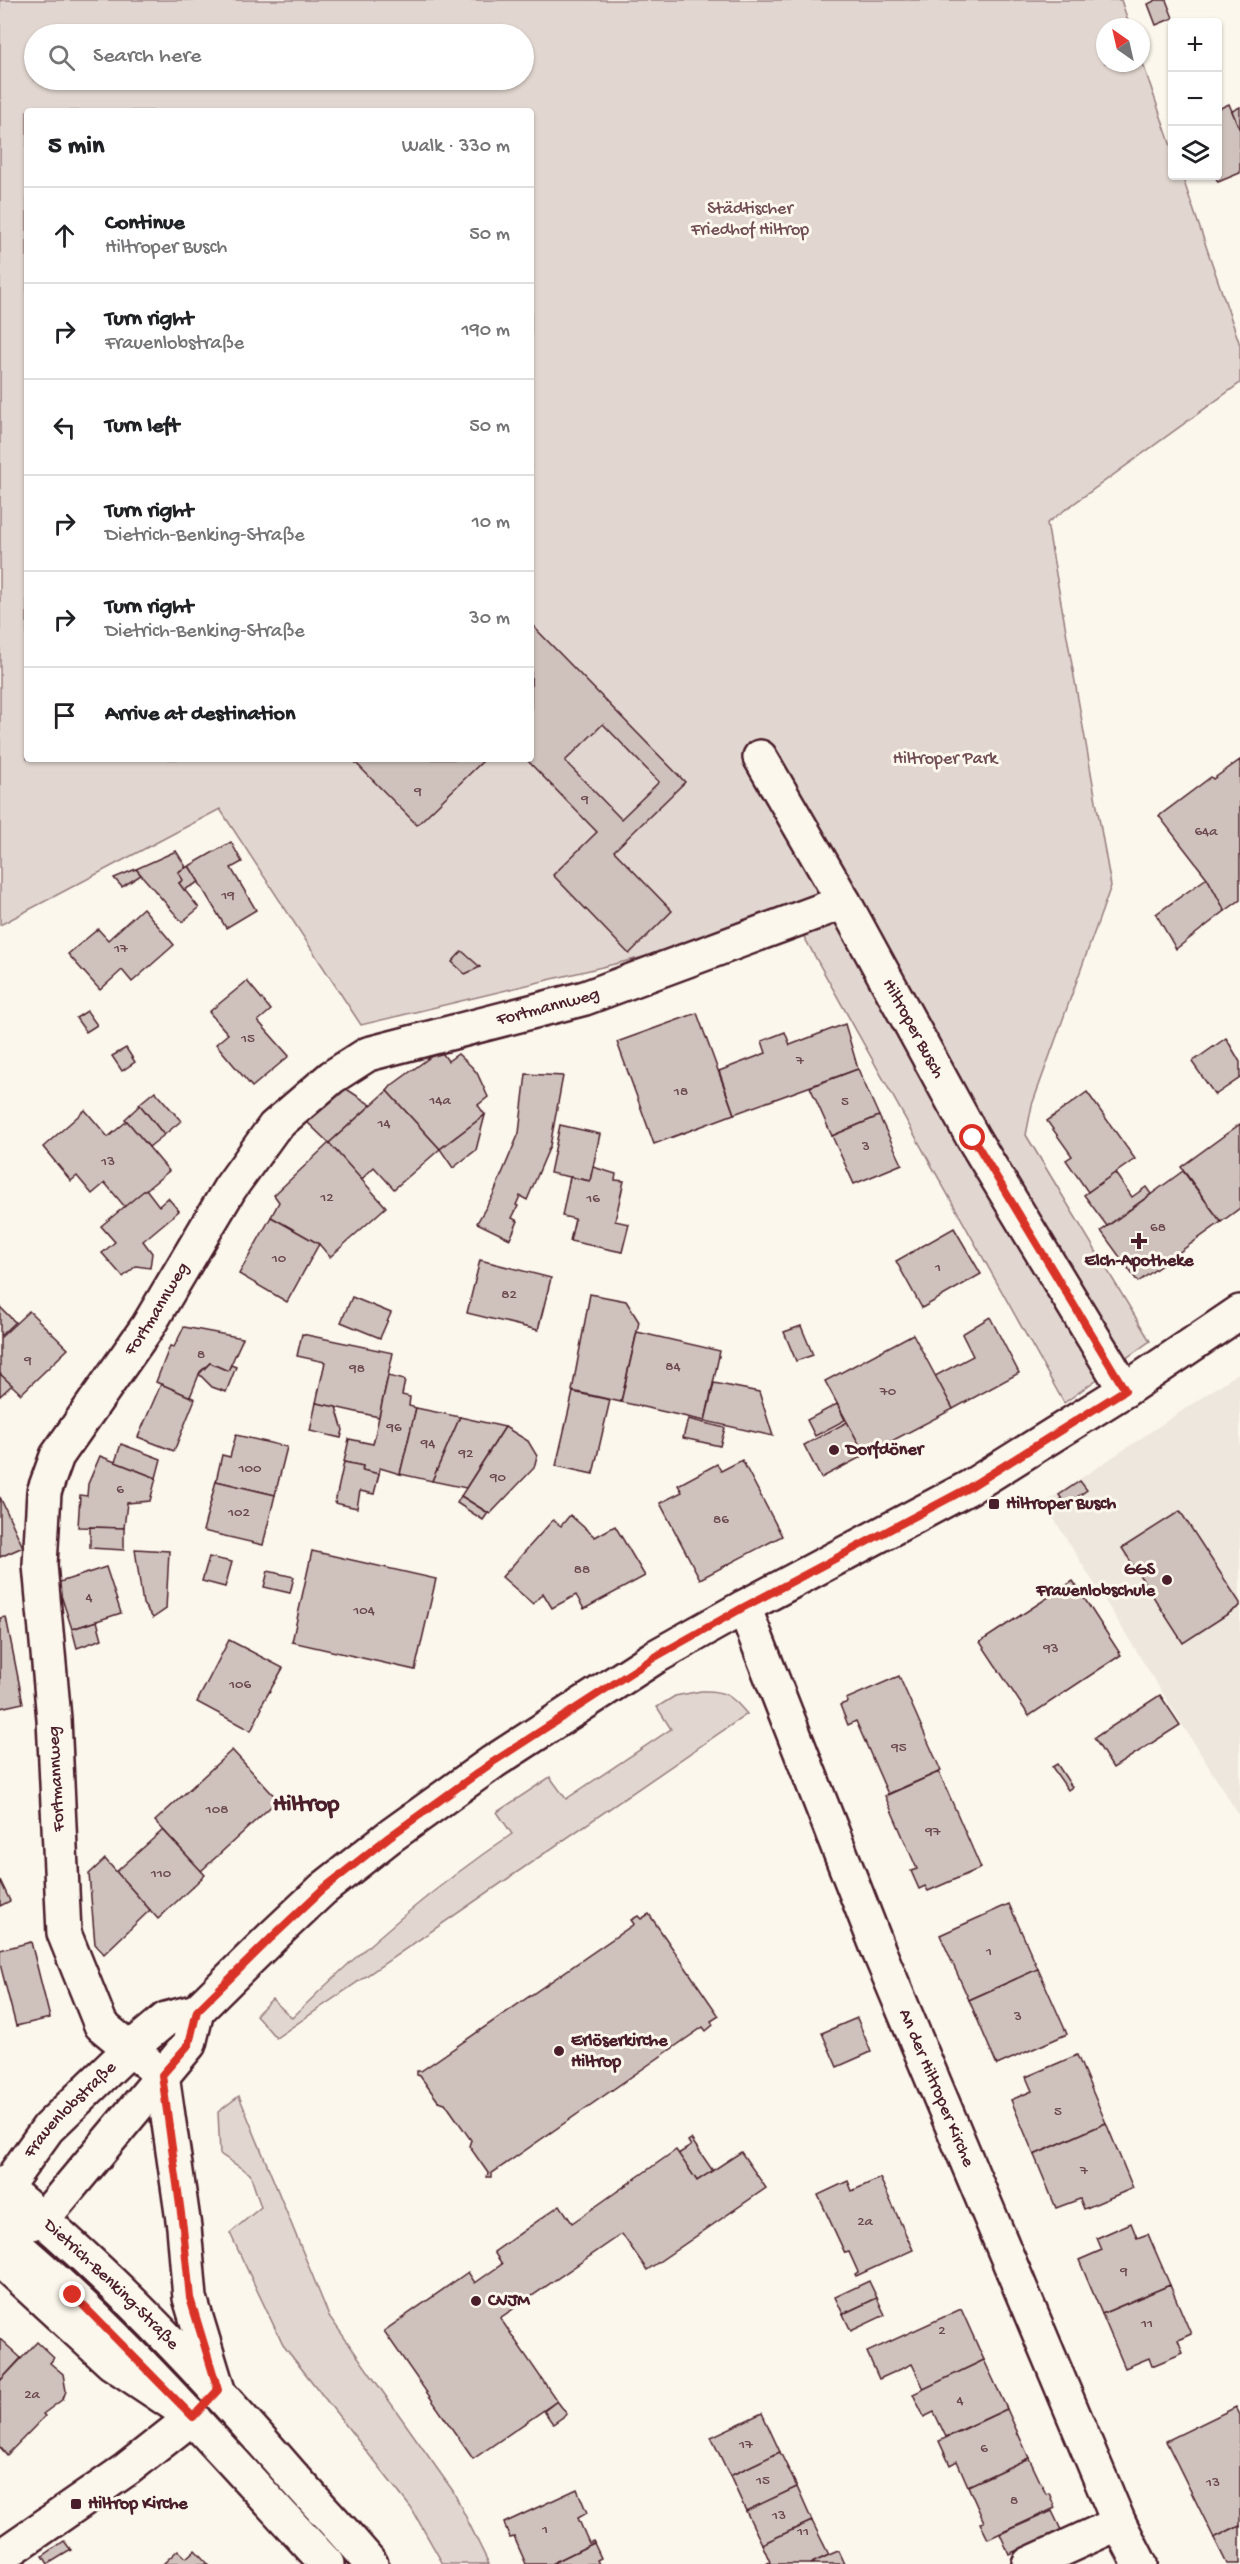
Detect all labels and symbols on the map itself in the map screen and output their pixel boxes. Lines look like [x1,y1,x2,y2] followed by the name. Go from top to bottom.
[1096,18,1150,72] north arrow
[690,199,809,241] park label: Städtischer Friedhof Hiltrop
[893,749,999,770] park label: Hiltroper Park
[413,783,422,801] house number: 9
[580,791,589,809] house number: 9
[1194,823,1218,841] house number: 64a
[220,887,235,905] house number: 19
[113,940,129,958] house number: 17
[878,975,949,1082] street label: Hiltroper Busch
[493,983,602,1031] street label: Fortmannweg
[240,1030,255,1048] house number: 15
[795,1052,805,1070] house number: 7
[673,1083,688,1101] house number: 18
[428,1092,451,1110] house number: 14a
[841,1093,849,1111] house number: 5
[376,1115,391,1133] house number: 14
[959,1124,985,1150] route start
[861,1138,870,1156] house number: 3
[100,1153,115,1171] house number: 13
[319,1189,334,1207] house number: 12
[585,1190,600,1208] house number: 16
[1150,1219,1166,1237] house number: 68
[1132,1234,1146,1248] marker: Elch-Apotheke
[271,1250,287,1268] house number: 10
[1084,1251,1194,1272] place label: Elch-Apotheke
[119,1259,194,1361] street label: Fortmannweg
[934,1259,941,1277] house number: 1
[501,1286,517,1304] house number: 82
[197,1346,205,1364] house number: 8
[23,1352,32,1370] house number: 9
[665,1358,681,1376] house number: 84
[348,1360,365,1378] house number: 98
[879,1383,897,1401] house number: 70
[385,1419,402,1437] house number: 96
[420,1435,435,1453] house number: 94
[844,1440,926,1461] place label: Dorfdöner
[827,1443,841,1457] marker: Dorfdöner
[458,1445,473,1463] house number: 92
[237,1460,262,1478] house number: 100
[489,1469,506,1487] house number: 90
[116,1481,124,1499] house number: 6
[1006,1494,1116,1515] place label: Hiltroper Busch
[987,1497,1001,1511] marker: Hiltroper Busch
[227,1504,250,1522] house number: 102
[713,1511,729,1529] house number: 86
[1035,1560,1156,1602] place label: GGS Frauenlobschule
[574,1561,590,1579] house number: 88
[1160,1573,1174,1587] marker: GGS Frauenlobschule
[85,1589,93,1607] house number: 4
[352,1602,375,1620] house number: 104
[1042,1640,1059,1658] house number: 93
[228,1676,251,1694] house number: 106
[44,1726,70,1833] street label: Fortmannweg
[890,1739,907,1757] house number: 95
[273,1791,340,1820] district label: Hiltrop
[205,1801,228,1819] house number: 108
[924,1823,942,1841] house number: 97
[150,1865,172,1883] house number: 110
[985,1943,992,1961] house number: 1
[894,2006,979,2171] street label: An der Hiltroper Kirche
[1013,2008,1022,2026] house number: 3
[571,2031,668,2073] place label: Erlöserkirche Hiltrop
[552,2044,566,2058] marker: Erlöserkirche Hiltrop
[19,2057,121,2163] street label: Frauenlobstraße
[1054,2103,1062,2121] house number: 5
[1079,2162,1089,2180] house number: 7
[857,2213,874,2231] house number: 2a
[38,2214,184,2355] street label: Dietrich-Benking-Straße
[1119,2263,1128,2281] house number: 9
[59,2281,85,2307] route end
[487,2291,530,2312] place label: CVJM
[469,2294,483,2308] marker: CVJM
[1140,2315,1153,2333] house number: 11
[938,2322,946,2340] house number: 2
[24,2386,41,2404] house number: 2a
[956,2392,964,2410] house number: 4
[738,2436,754,2454] house number: 17
[980,2440,988,2458] house number: 6
[755,2472,770,2490] house number: 15
[1205,2474,1220,2492] house number: 13
[1010,2492,1018,2510] house number: 8
[88,2494,188,2515] place label: Hiltrop Kirche
[69,2497,83,2511] marker: Hiltrop Kirche
[771,2507,786,2525] house number: 13
[541,2521,548,2539] house number: 1
[796,2523,809,2541] house number: 11

